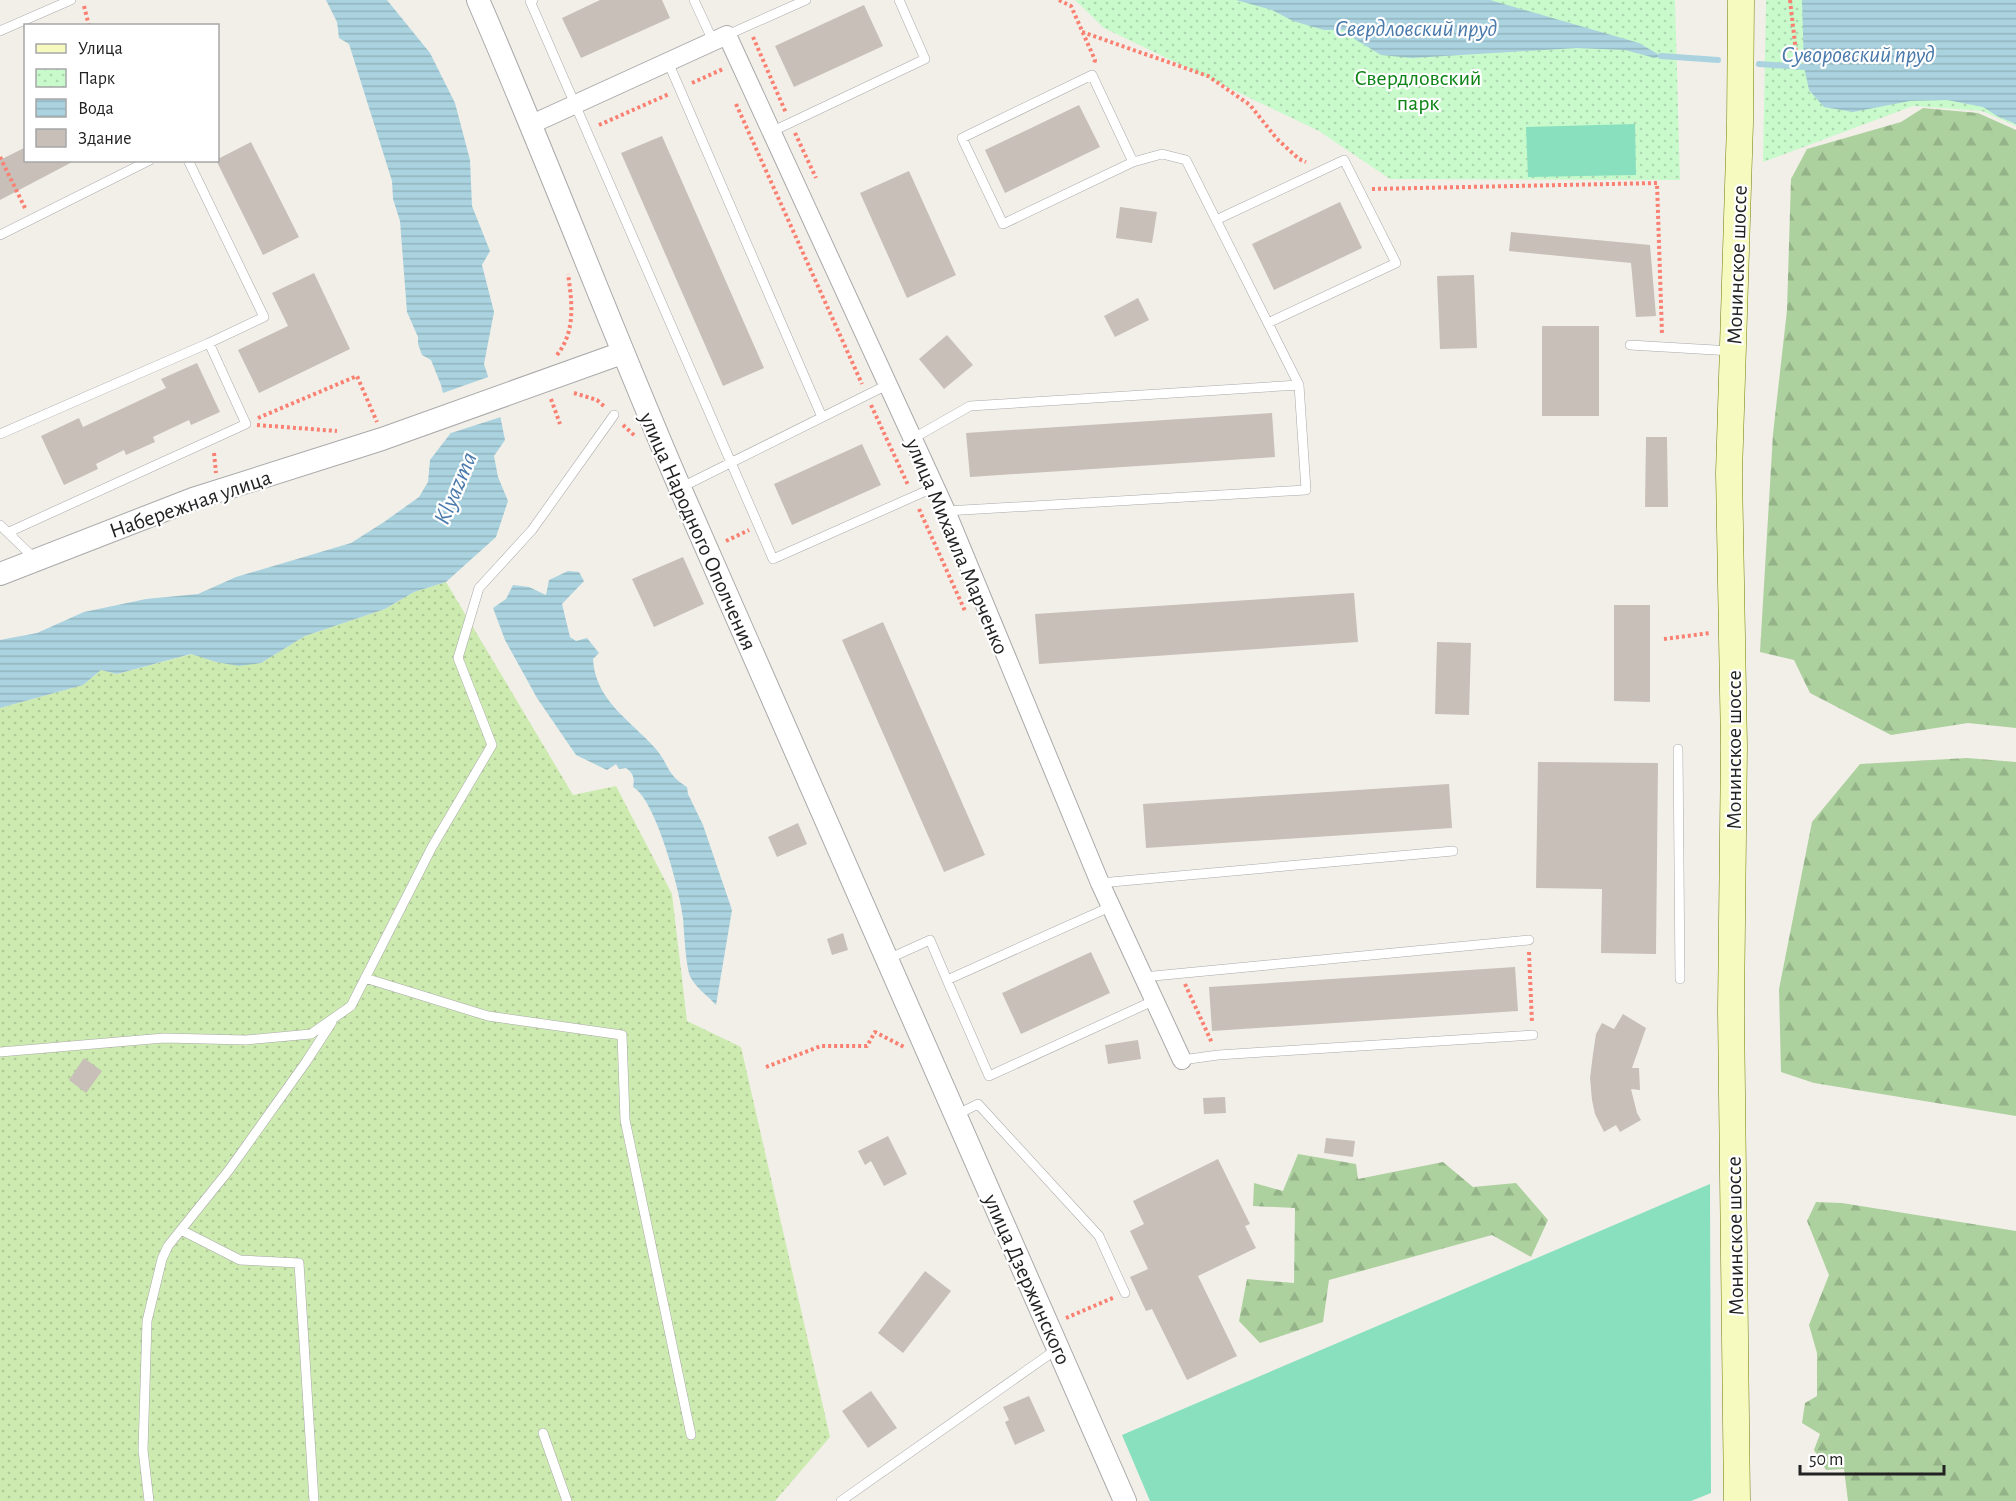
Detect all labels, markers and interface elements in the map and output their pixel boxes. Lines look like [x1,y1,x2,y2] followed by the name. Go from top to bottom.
[1335,17,1497,41] water label: Свердловский пруд
[24,24,219,162] legend
[78,40,123,58] text: Улица
[1781,43,1935,67] water label: Суворовский пруд
[1354,67,1482,114] park label: Свердловский парк
[78,70,116,88] text: Парк
[78,100,114,118] text: Вода
[78,130,132,148] text: Здание
[1723,185,1751,345] street label: Монинское шоссе
[635,408,761,654] street label: улица Народного Ополчения
[901,435,1012,657] street label: улица Михаила Марченко
[430,449,482,528] water label: Klyazma
[107,466,274,542] street label: Набережная улица
[1723,670,1745,830] street label: Монинское шоссе
[1723,1156,1747,1316] street label: Монинское шоссе
[979,1190,1075,1368] street label: улица Дзержинского
[1800,1438,1944,1476] scale bar
[1809,1451,1843,1469] text: 50 m

